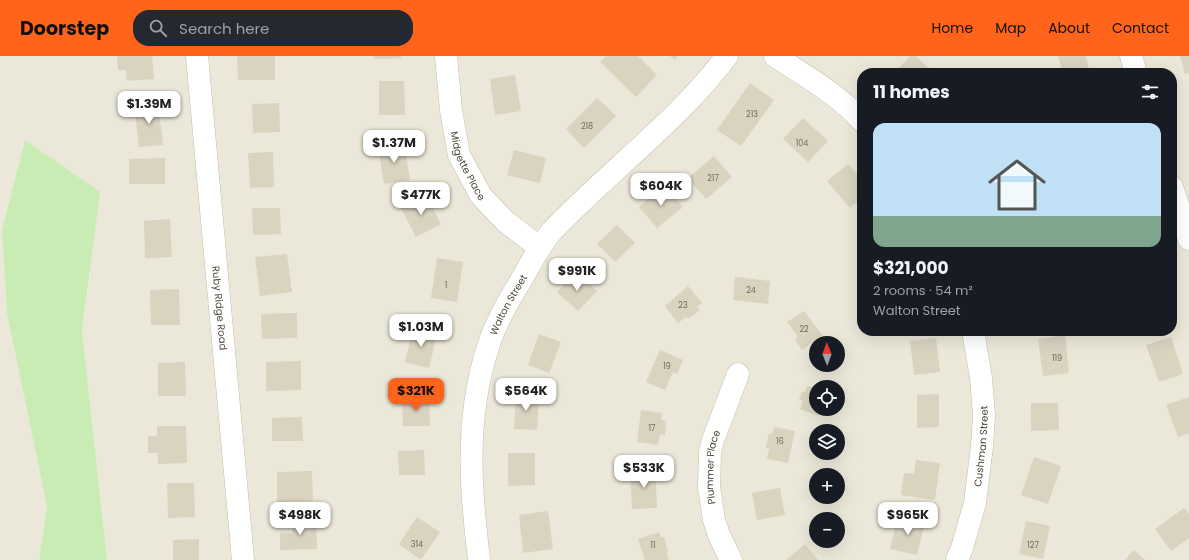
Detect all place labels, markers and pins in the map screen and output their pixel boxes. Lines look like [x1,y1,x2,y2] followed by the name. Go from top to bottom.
[116,91,182,125] pin: $1.39M
[361,130,427,164] pin: $1.37M
[633,173,689,207] pin: $604K
[393,182,449,216] pin: $477K
[549,258,605,292] pin: $991K
[388,314,454,348] pin: $1.03M
[388,378,444,412] pin: $321K
[498,378,554,412] pin: $564K
[616,455,672,489] pin: $533K
[272,502,328,536] pin: $498K
[880,502,936,536] pin: $965K

